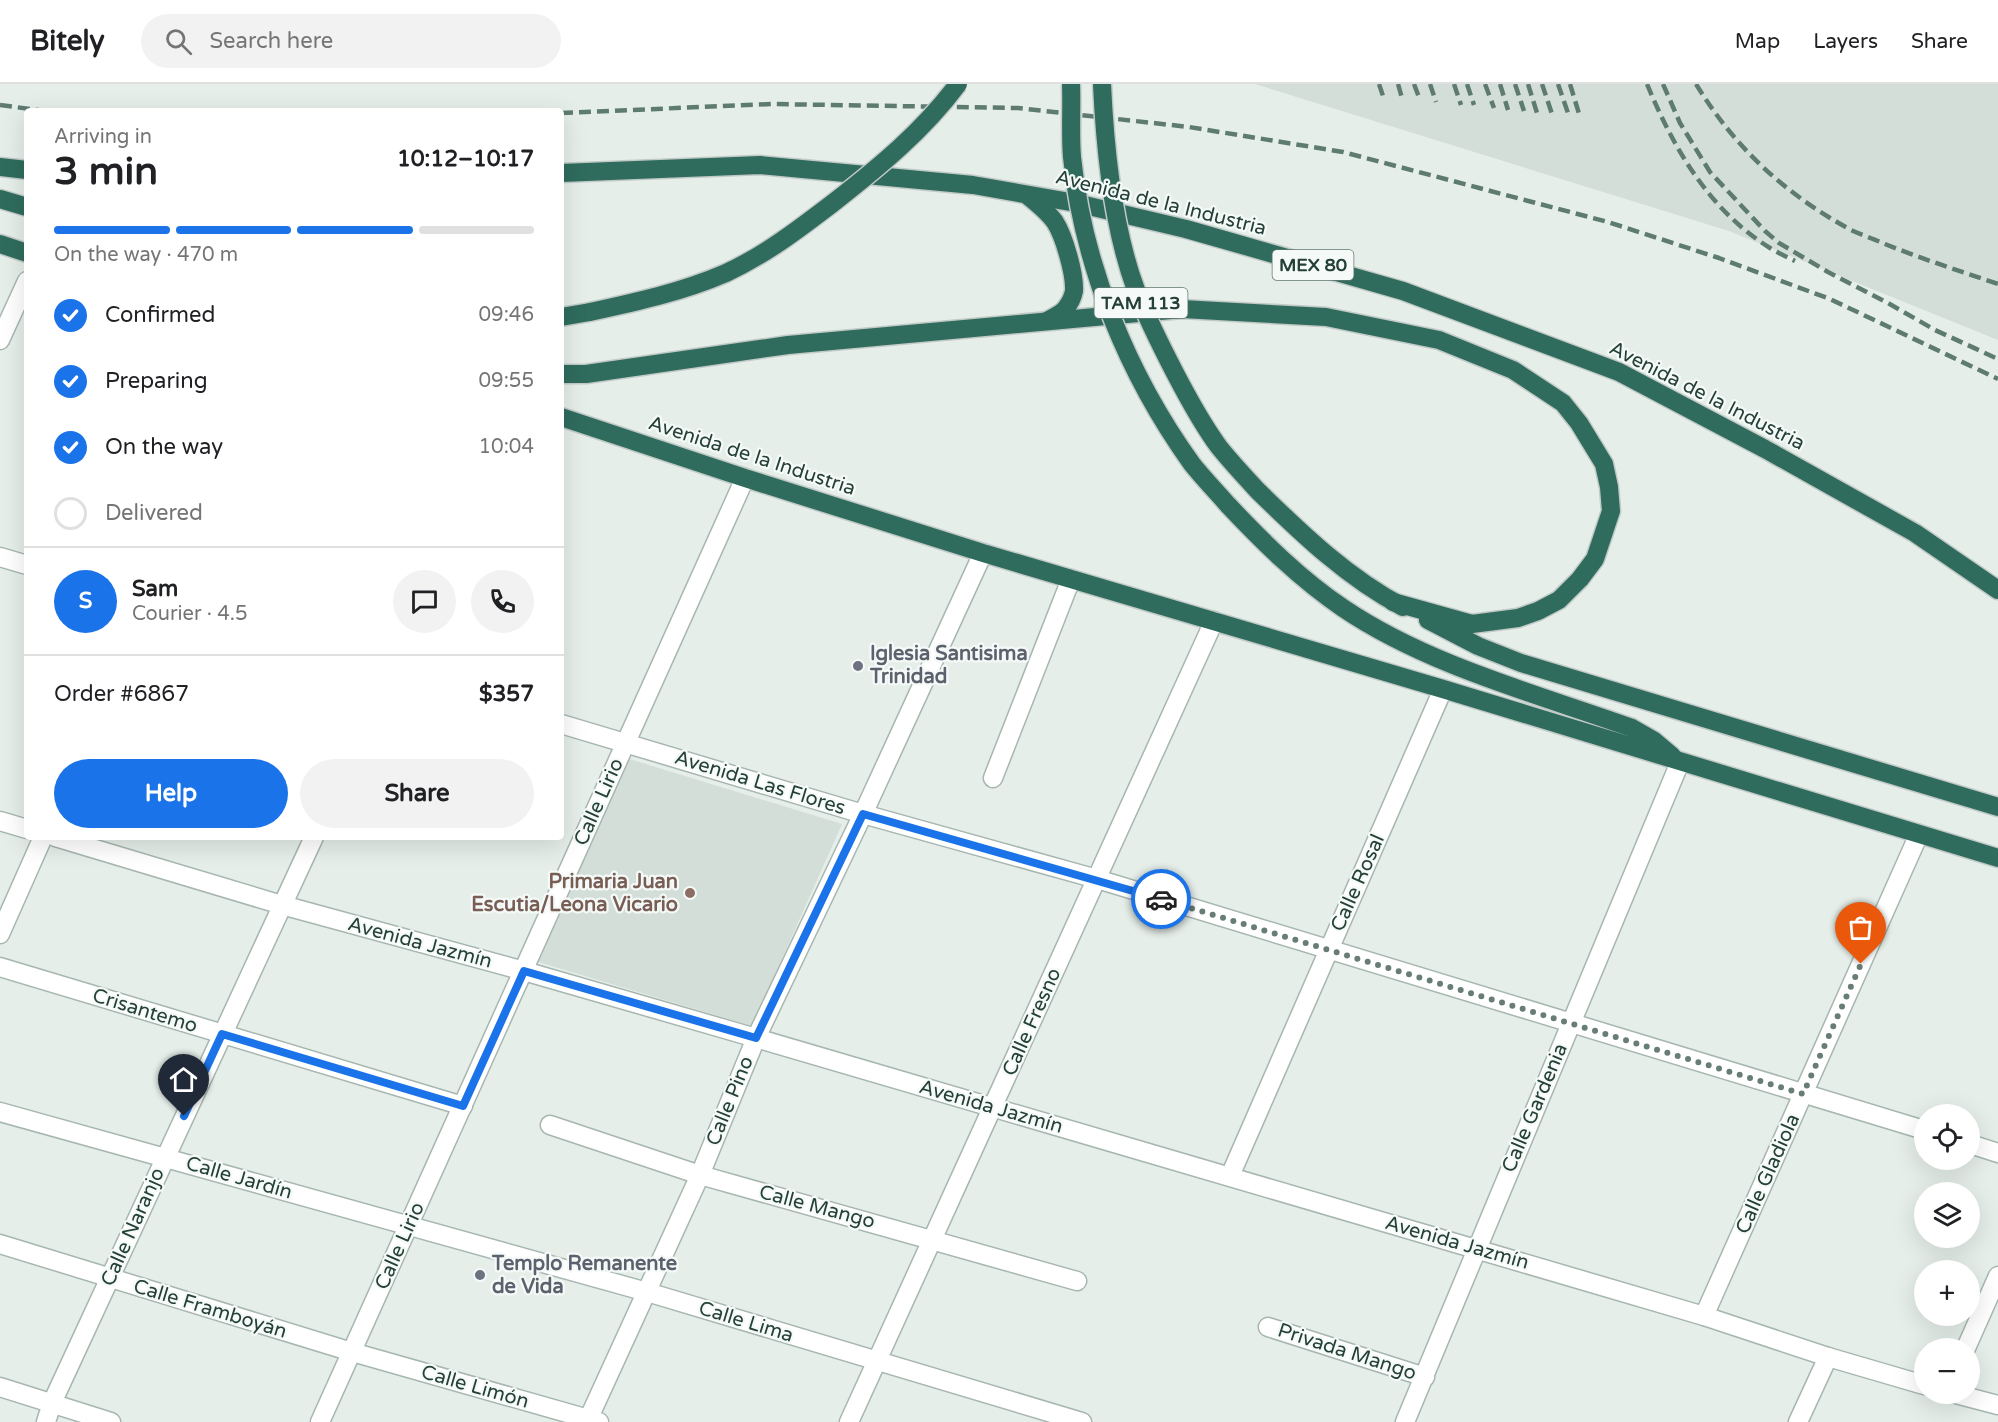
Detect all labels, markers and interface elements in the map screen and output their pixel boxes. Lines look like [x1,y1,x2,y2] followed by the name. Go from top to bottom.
[141,14,561,68] search box
[30,24,105,58] text: Bitely
[162,25,195,58] icon: search
[210,28,333,54] text: Search here
[1735,29,1780,54] text: Map
[1813,29,1878,54] text: Layers
[1911,29,1968,54] text: Share
[54,125,152,149] text: Arriving in
[397,146,534,172] text: 10:12–10:17
[54,148,158,195] text: 3 min
[1053,165,1269,241] street label: Avenida de la Industria
[54,243,238,267] text: On the way · 470 m
[1272,250,1354,280] road number: MEX 80
[1094,288,1188,318] road number: TAM 113
[54,299,87,332] icon: check
[105,302,215,328] text: Confirmed
[479,303,534,327] text: 09:46
[1605,336,1809,456] street label: Avenida de la Industria
[54,365,87,398] icon: check
[105,368,208,394] text: Preparing
[479,369,534,393] text: 09:55
[645,411,859,501] street label: Avenida de la Industria
[54,431,87,464] icon: check
[105,434,223,460] text: On the way
[479,435,534,459] text: 10:04
[105,500,203,526] text: Delivered
[393,570,456,633] button: chat
[471,570,534,633] button: phone
[132,576,178,602] text: Sam
[79,588,92,614] text: S
[132,602,247,626] text: Courier · 4.5
[869,642,1028,689] place label: Iglesia Santisima Trinidad
[851,659,865,673] marker: Iglesia Santisima Trinidad
[54,681,189,707] text: Order #6867
[479,681,534,707] text: $357
[672,746,848,820] street label: Avenida Las Flores
[569,755,629,849] street label: Calle Lirio
[54,759,288,828] button: Help
[300,759,534,828] button: Share
[1326,831,1390,935] street label: Calle Rosal
[1131,869,1191,929] courier
[471,870,678,917] place label: Primaria Juan Escutia/Leona Vicario
[1145,883,1178,916] icon: car
[683,886,697,900] marker: Primaria Juan Escutia/Leona Vicario
[1835,902,1886,964] pin
[1844,911,1877,944] icon: bag
[345,912,495,974] street label: Avenida Jazmín
[997,964,1067,1080] street label: Calle Fresno
[90,984,200,1038] street label: Crisantemo
[1497,1040,1573,1176] street label: Calle Gardenia
[701,1053,759,1149] street label: Calle Pino
[158,1054,209,1116] pin
[167,1063,200,1096] icon: home
[916,1075,1066,1139] street label: Avenida Jazmín
[1914,1104,1980,1404] map controls
[1914,1104,1980,1170] button: locate
[1731,1110,1805,1238] street label: Calle Gladiola
[183,1151,295,1205] street label: Calle Jardín
[96,1164,170,1290] street label: Calle Naranjo
[756,1180,878,1234] street label: Calle Mango
[1914,1182,1980,1248] button: layers
[370,1199,430,1293] street label: Calle Lirio
[1382,1211,1532,1275] street label: Avenida Jazmín
[491,1252,677,1299] place label: Templo Remanente de Vida
[1914,1260,1980,1326] button: +
[473,1268,487,1282] marker: Templo Remanente de Vida
[130,1274,290,1344] street label: Calle Framboyán
[696,1296,796,1348] street label: Calle Lima
[1275,1318,1419,1386] street label: Privada Mango
[1914,1338,1980,1404] button: −
[418,1360,532,1414] street label: Calle Limón

